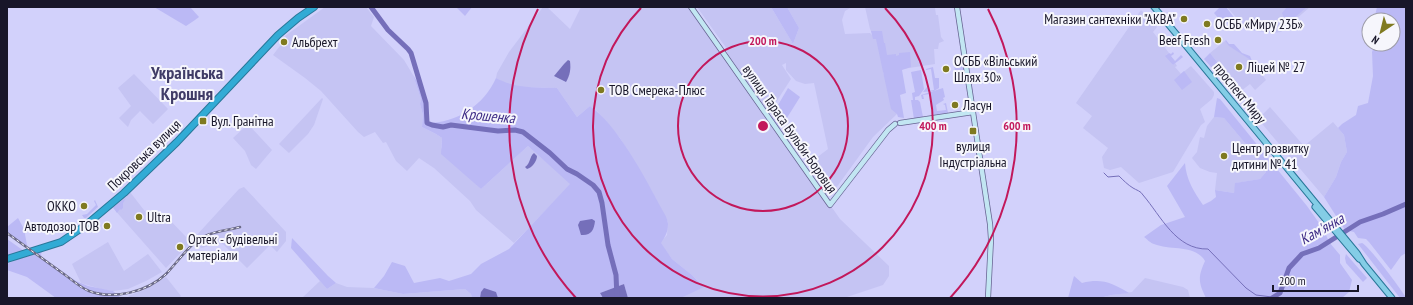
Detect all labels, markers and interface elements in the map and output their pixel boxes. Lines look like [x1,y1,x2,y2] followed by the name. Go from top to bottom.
[1044,10,1176,28] place label: Магазин сантехніки "АКВА"
[1361,12,1401,52] north arrow
[1179,14,1189,24] marker: Магазин сантехніки "АКВА"
[1215,15,1303,33] place label: ОСББ «Миру 23Б»
[1202,19,1212,29] marker: ОСББ «Миру 23Б»
[1159,31,1210,49] place label: Beef Fresh
[292,33,338,51] place label: Альбрехт
[749,33,777,48] text: 200 m
[1369,33,1382,48] text: N
[1213,35,1223,45] marker: Beef Fresh
[279,37,289,47] marker: Альбрехт
[954,52,1037,86] place label: ОСББ «Вільський Шлях 30»
[1246,58,1305,76] place label: Ліцей № 27
[1210,59,1271,128] street label: проспект Миру
[150,61,223,105] district label: Українська Крошня
[739,61,841,197] street label: вулиця Тараса Бульби-Боровця
[1234,62,1244,72] marker: Ліцей № 27
[941,64,951,74] marker: ОСББ «Вільський Шлях 30»
[609,81,705,99] place label: ТОВ Смерека-Плюс
[596,85,606,95] marker: ТОВ Смерека-Плюс
[962,96,992,114] place label: Ласун
[950,100,960,110] marker: Ласун
[460,104,517,127] water label: Крошенка
[211,112,274,130] place label: Вул. Гранітна
[104,116,184,194] street label: Покровська вулиця
[198,116,208,126] marker: Вул. Гранітна
[919,118,947,133] text: 400 m
[1003,118,1031,133] text: 600 m
[756,119,770,133] centre of rings
[968,126,978,136] marker: вулиця Індустріальна
[939,137,1007,171] place label: вулиця Індустріальна
[1232,139,1310,173] place label: Центр розвитку дитини № 41
[1219,151,1229,161] marker: Центр розвитку дитини № 41
[47,197,76,215] place label: ОККО
[79,201,89,211] marker: ОККО
[147,208,171,226] place label: Ultra
[1296,208,1348,248] water label: Кам'янка
[134,212,144,222] marker: Ultra
[25,217,99,235] place label: Автодозор ТОВ
[102,221,112,231] marker: Автодозор ТОВ
[188,230,278,264] place label: Ортек - будівельні матеріали
[175,242,185,252] marker: Ортек - будівельні матеріали
[1273,267,1358,293] scale bar
[1279,273,1306,288] text: 200 m

